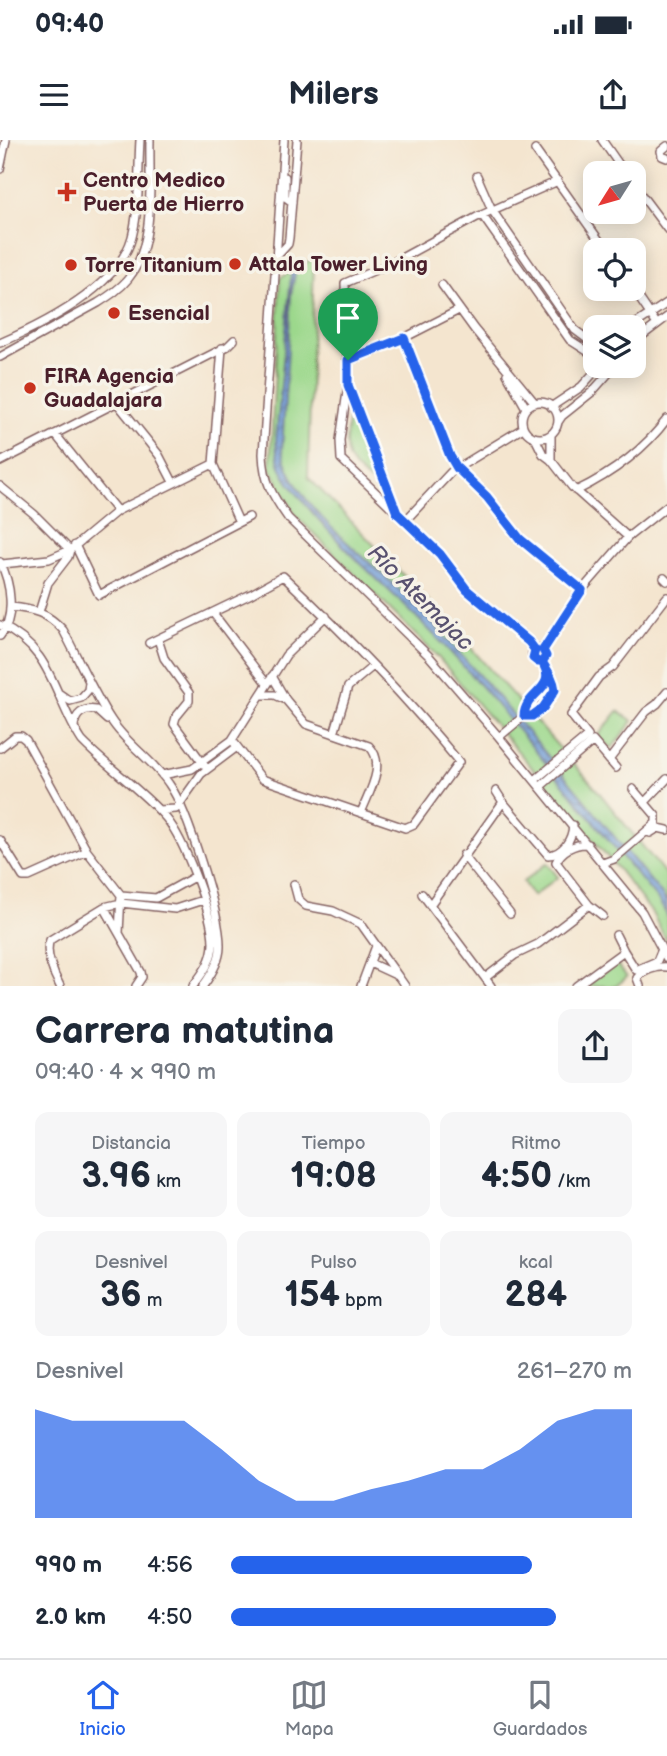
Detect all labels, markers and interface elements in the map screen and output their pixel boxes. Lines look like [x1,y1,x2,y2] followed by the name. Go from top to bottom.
[35,9,104,40] text: 09:40
[288,75,379,114] text: Milers
[35,76,73,114] icon: menu
[594,76,632,114] icon: share
[583,161,646,224] north arrow
[583,161,646,378] map controls
[83,168,244,217] place label: Centro Medico Puerta de Hierro
[57,182,77,202] marker: Centro Medico Puerta de Hierro
[583,238,646,301] button: locate
[248,252,428,277] place label: Attala Tower Living
[85,253,222,278] place label: Torre Titanium
[227,256,243,272] marker: Attala Tower Living
[63,257,79,273] marker: Torre Titanium
[318,288,378,360] pin
[329,299,367,337] icon: arrive
[128,301,210,326] place label: Esencial
[106,305,122,321] marker: Esencial
[583,315,646,378] button: layers
[44,364,174,413] place label: FIRA Agencia Guadalajara
[22,380,38,396] marker: FIRA Agencia Guadalajara
[361,539,479,657] water label: Río Atemajac
[35,1009,335,1054] text: Carrera matutina
[558,1009,632,1083] button: share
[35,1058,216,1086] text: 09:40 · 4 × 990 m
[91,1132,171,1155] text: Distancia
[302,1132,365,1155] text: Tiempo
[511,1132,561,1155] text: Ritmo
[81,1155,151,1198] text: 3.96
[290,1155,377,1198] text: 19:08
[481,1155,552,1198] text: 4:50
[151,1170,181,1193] text: km
[552,1170,591,1193] text: /km
[95,1251,168,1274] text: Desnivel
[310,1251,357,1274] text: Pulso
[519,1251,553,1274] text: kcal
[100,1274,142,1317] text: 36
[284,1274,340,1317] text: 154
[505,1274,567,1317] text: 284
[142,1289,162,1312] text: m
[340,1289,383,1312] text: bpm
[35,1357,124,1385] text: Desnivel
[517,1357,632,1385] text: 261–270 m
[35,1551,102,1579] text: 990 m
[147,1551,193,1579] text: 4:56
[35,1603,106,1631] text: 2.0 km
[147,1603,192,1631] text: 4:50
[79,1676,126,1741] tab: Inicio
[285,1676,334,1741] tab: Mapa
[493,1676,588,1741] tab: Guardados

